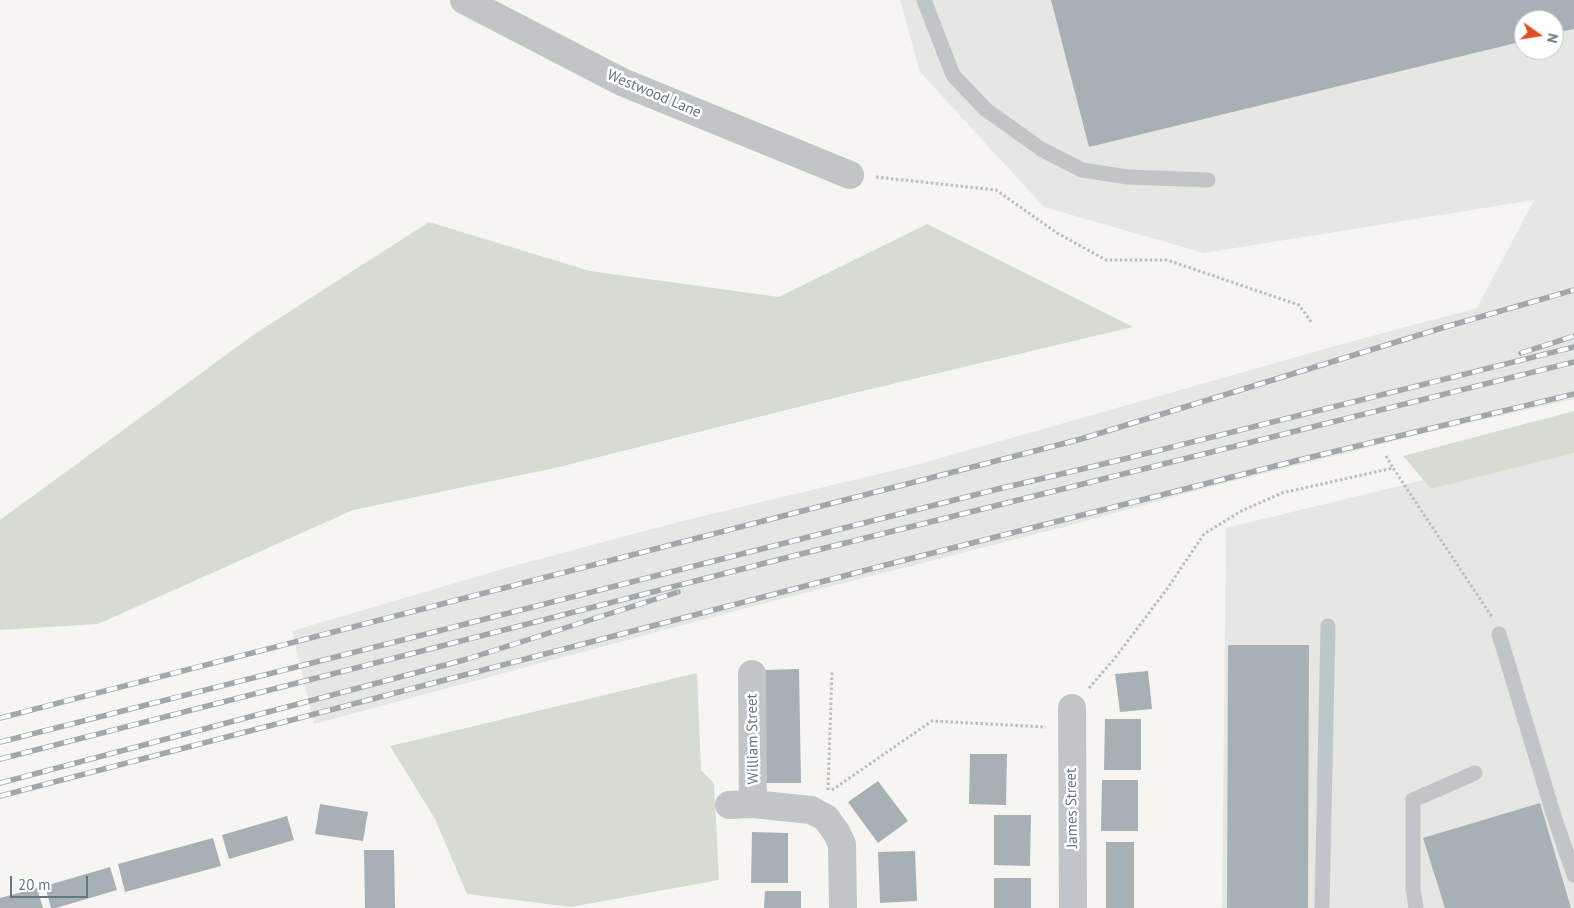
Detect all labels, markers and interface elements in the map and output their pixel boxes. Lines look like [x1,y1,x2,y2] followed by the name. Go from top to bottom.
[1514,10,1564,60] north arrow
[1543,32,1562,45] text: N
[604,66,704,122] street label: Westwood Lane
[743,693,763,785] street label: William Street
[1062,768,1082,848] street label: James Street
[12,866,90,898] scale bar
[18,875,51,894] text: 20 m

